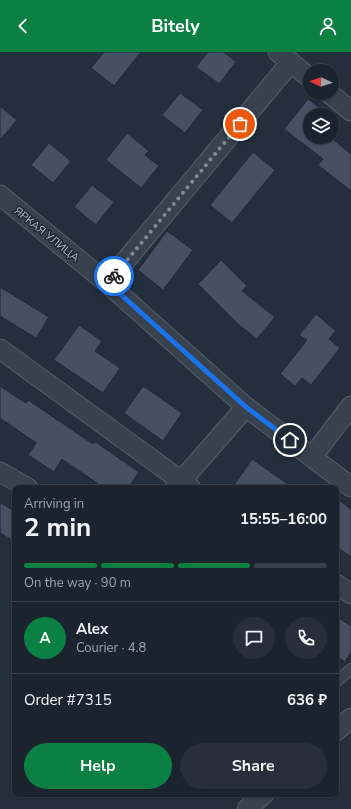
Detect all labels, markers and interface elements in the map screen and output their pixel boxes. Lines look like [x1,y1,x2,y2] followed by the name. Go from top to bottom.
[151,14,200,38] text: Bitely
[12,15,34,37] icon: back
[317,15,339,37] icon: person
[303,64,339,100] north arrow
[303,64,339,144] map controls
[223,107,257,141] pin
[303,108,339,144] button: layers
[229,113,251,135] icon: bag
[11,204,82,265] street label: ЯРКАЯ УЛИЦА
[94,256,134,296] courier
[103,265,125,287] icon: bike
[273,423,307,457] pin
[279,429,301,451] icon: home
[24,495,84,513] text: Arriving in
[240,509,327,529] text: 15:55–16:00
[24,510,91,545] text: 2 min
[24,574,131,592] text: On the way · 90 m
[233,617,275,659] button: chat
[285,617,327,659] button: phone
[76,619,108,639] text: Alex
[39,628,51,648] text: A
[76,639,146,657] text: Courier · 4.8
[24,690,112,710] text: Order #7315
[287,690,327,710] text: 636 ₽
[24,743,172,789] button: Help
[180,743,327,789] button: Share

